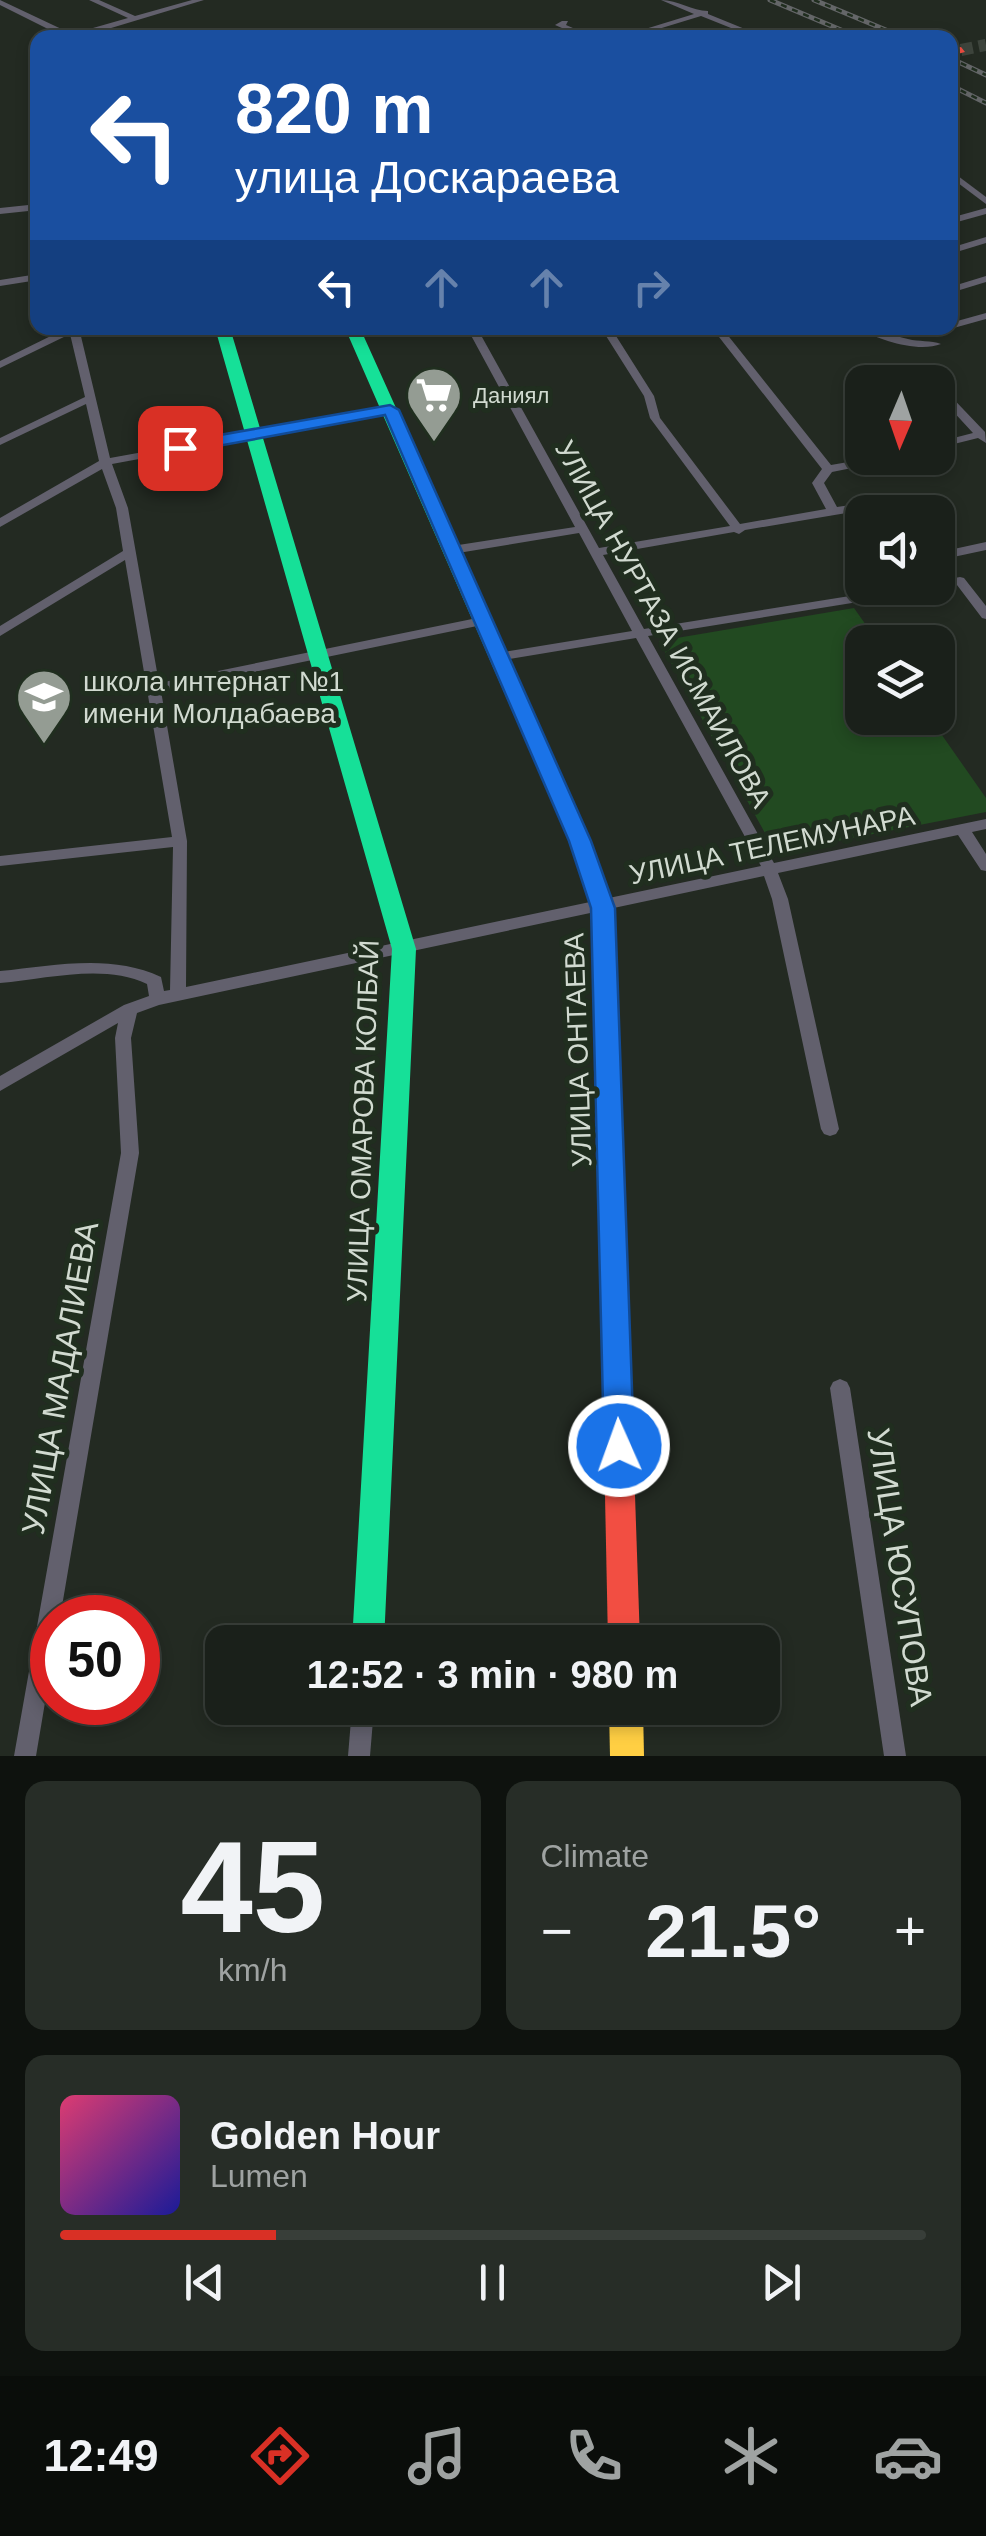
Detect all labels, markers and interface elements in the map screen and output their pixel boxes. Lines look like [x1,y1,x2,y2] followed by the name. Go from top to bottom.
[70,70,200,200] icon: left
[235,70,433,148] text: 820 m
[235,152,619,203] text: улица Доскараева
[309,260,364,315] icon: left
[414,260,469,315] icon: ahead
[519,260,574,315] icon: ahead
[624,260,679,315] icon: right
[404,365,464,444] supermarket icon: Даниял
[845,365,955,475] north arrow
[845,365,955,735] map controls
[473,383,549,408] place label: Даниял
[138,406,223,491] pin
[153,421,208,476] icon: arrive
[549,435,777,813] street label: УЛИЦА НУРТАЗА ИСМАИЛОВА
[845,495,955,605] button: sound
[845,625,955,735] button: layers
[83,666,344,729] place label: школа интернат №1 имени Молдабаева
[14,667,74,746] school or university icon: школа интернат №1 имени Молдабаева
[627,800,918,890] street label: УЛИЦА ТЕЛЕМУНАРА
[558,932,598,1168] street label: УЛИЦА ОНТАЕВА
[341,939,385,1303] street label: УЛИЦА ОМАРОВА КОЛБАЙ
[15,1218,105,1537] street label: УЛИЦА МАДАЛИЕВА
[567,1394,671,1498] position arrow
[860,1425,940,1709] street label: УЛИЦА ЮСУПОВА
[30,1595,160,1725] speed limit sign: 50
[307,1654,678,1696] text: 12:52 · 3 min · 980 m
[180,1814,325,1960] text: 45
[541,1838,649,1874] text: Climate
[645,1889,821,1973] text: 21.5°
[541,1900,573,1962] text: −
[894,1900,926,1962] text: +
[218,1952,287,1988] text: km/h
[210,2115,440,2157] text: Golden Hour
[210,2158,308,2194] text: Lumen
[177,2255,232,2310] icon: previous
[465,2255,520,2310] icon: pause
[754,2255,809,2310] icon: next
[245,2421,315,2491] icon: directions
[402,2421,472,2491] icon: music
[559,2421,629,2491] icon: phone
[716,2421,786,2491] icon: climate
[873,2421,943,2491] icon: car
[43,2430,159,2481] text: 12:49

